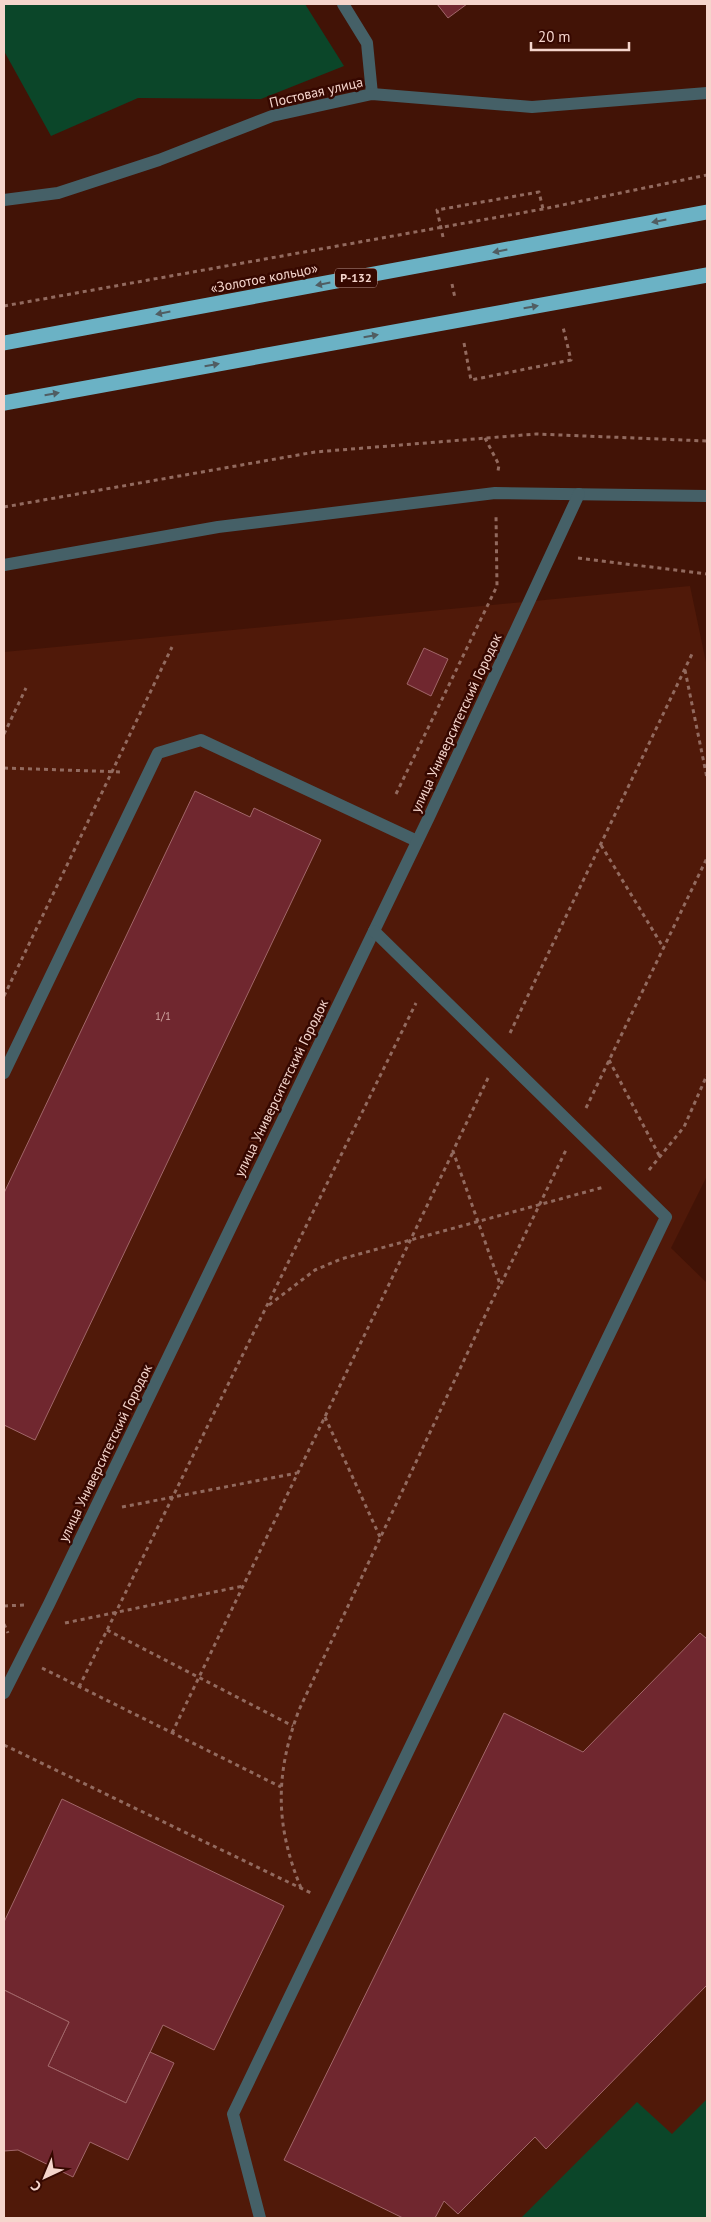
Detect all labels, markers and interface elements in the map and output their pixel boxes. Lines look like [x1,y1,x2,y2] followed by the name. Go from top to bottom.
[531,20,628,52] scale bar
[538,27,571,46] text: 20 m
[267,72,365,112] street label: Постовая улица
[651,217,667,225] one-way arrow
[491,247,507,255] one-way arrow
[209,259,320,297] street label: «Золотое кольцо»
[335,268,377,288] road number: Р-132
[314,280,330,288] one-way arrow
[524,303,540,311] one-way arrow
[154,310,170,318] one-way arrow
[364,332,380,340] one-way arrow
[204,361,220,369] one-way arrow
[44,390,60,398] one-way arrow
[407,630,506,815] street label: улица Университетский Городок
[230,996,332,1180] street label: улица Университетский Городок
[155,1009,171,1023] house number: 1/1
[54,1361,156,1545] street label: улица Университетский Городок
[20,2152,70,2202] north arrow
[27,2177,45,2196] text: С

